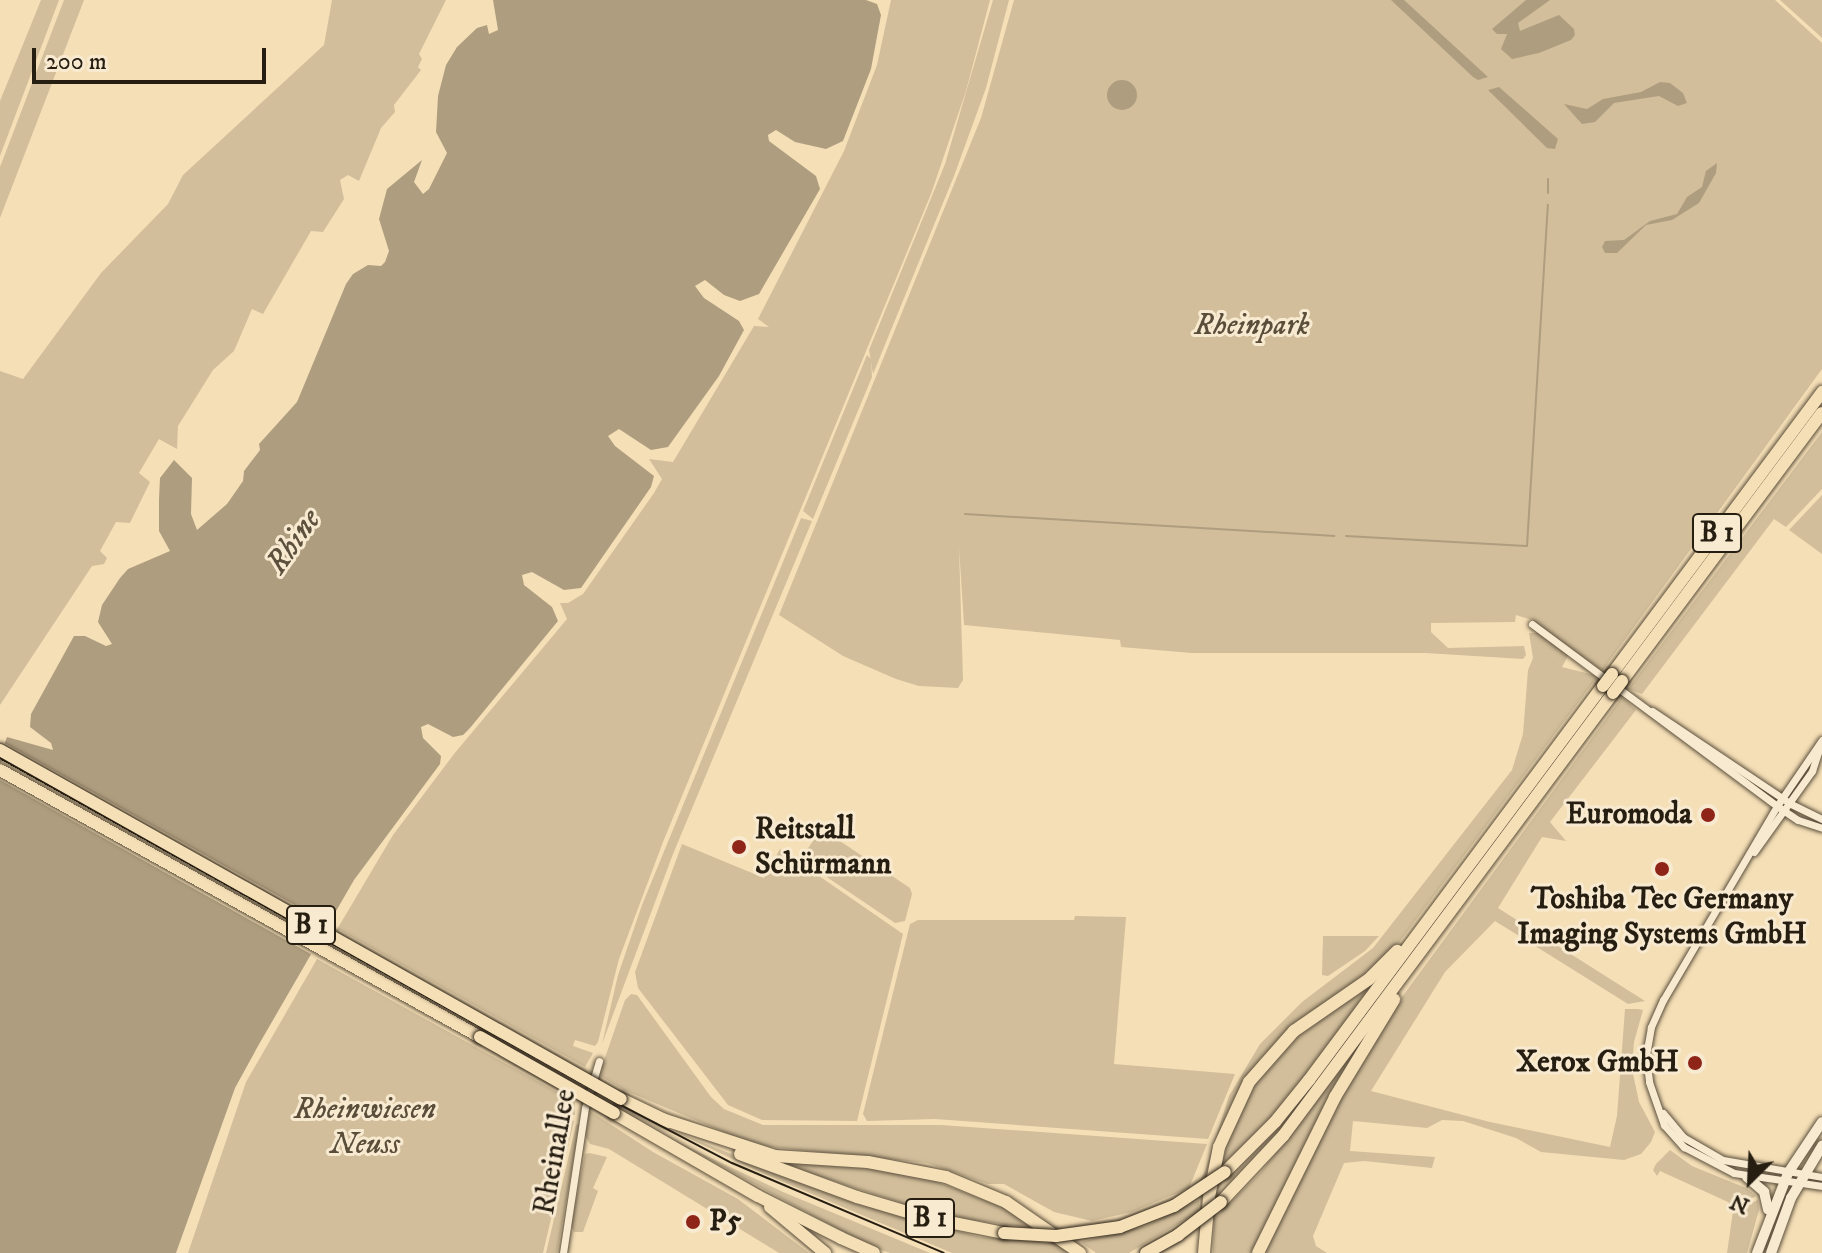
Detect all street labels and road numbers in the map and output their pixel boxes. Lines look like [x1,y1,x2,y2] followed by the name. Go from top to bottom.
[1691,509,1743,557] road number: B 1
[285,901,337,949] road number: B 1
[527,1086,585,1218] street label: Rheinallee
[904,1194,956,1242] road number: B 1

